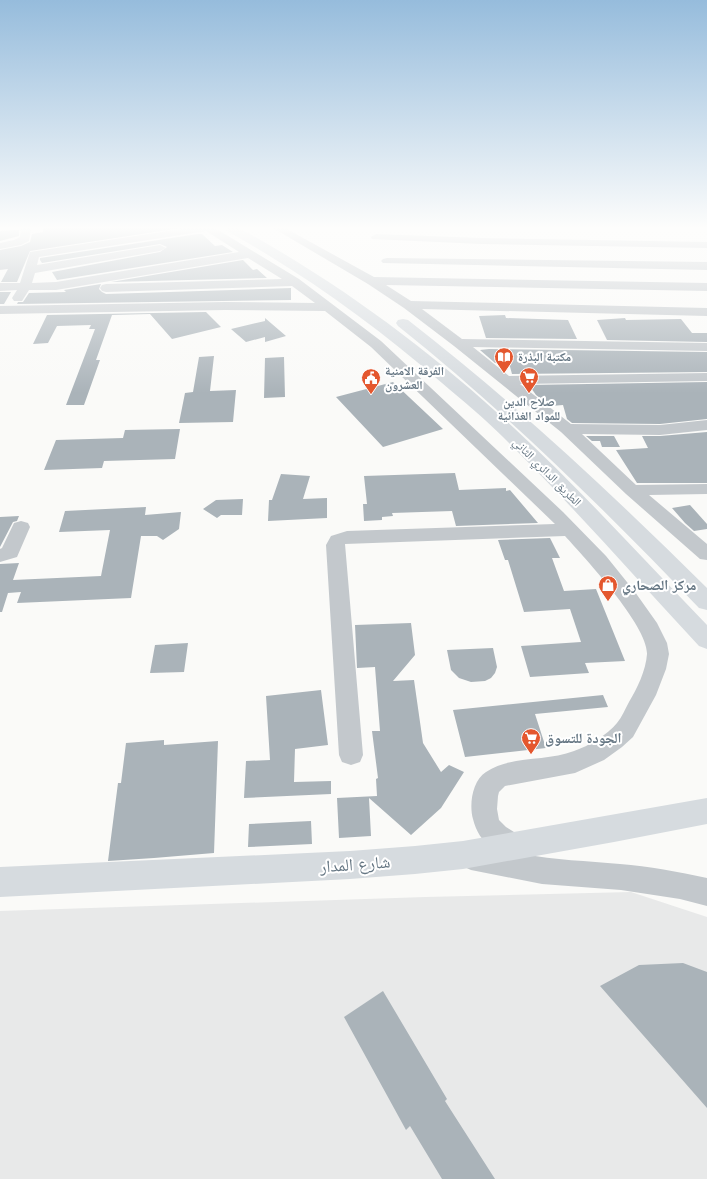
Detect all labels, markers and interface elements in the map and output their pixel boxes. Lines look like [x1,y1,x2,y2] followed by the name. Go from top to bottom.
[493,346,515,374] library icon: مكتبة البذرة
[518,348,572,366] place label: مكتبة البذرة
[385,362,444,394] place label: الفرقة الامنية العشرون
[518,366,540,394] supermarket icon: صلاح الدين للمواد الغذائية
[360,367,382,395] public building icon: الفرقة الامنية العشرون
[498,393,560,425] place label: صلاح الدين للمواد الغذائية
[508,434,586,511] street label: الطريق الدائري الثاني
[597,574,619,602] shop icon: مركز الصحاري
[622,575,696,596] place label: مركز الصحاري
[520,727,542,755] supermarket icon: الجودة للتسوق
[545,728,622,748] place label: الجودة للتسوق
[318,850,391,879] street label: شارع المدار

